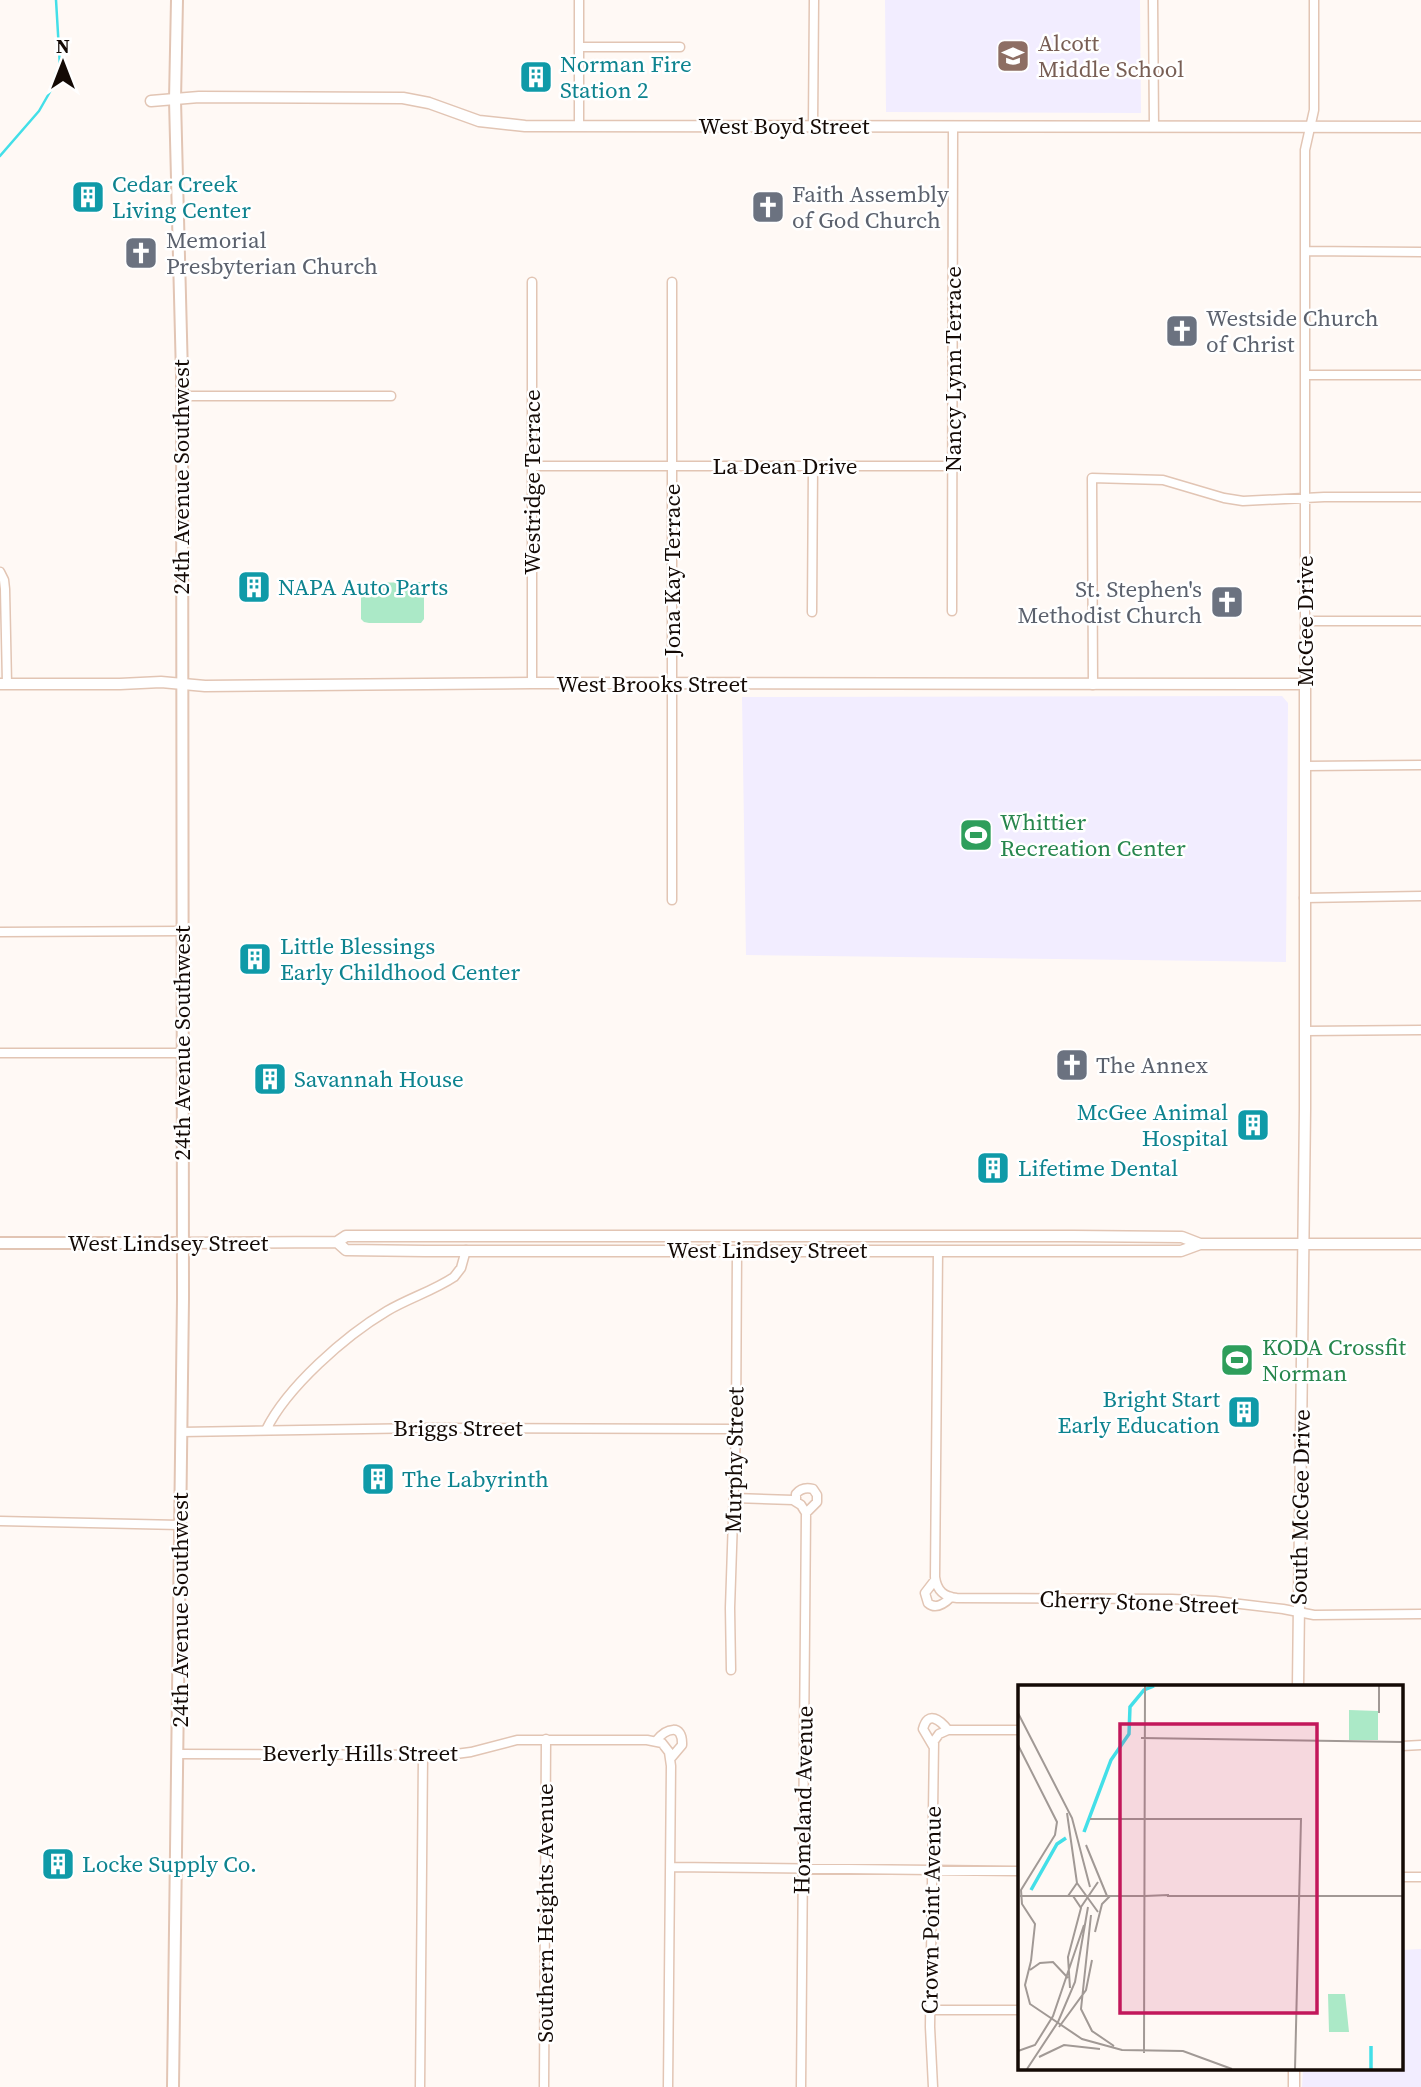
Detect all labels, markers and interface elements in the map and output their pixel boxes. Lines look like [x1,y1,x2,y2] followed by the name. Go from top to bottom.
[1038,27,1184,85] place label: Alcott Middle School
[28,28,98,98] north arrow
[56,33,70,59] text: N
[994,37,1032,75] school or university icon: Alcott Middle School
[560,48,692,106] place label: Norman Fire Station 2
[517,58,555,96] building icon: Norman Fire Station 2
[698,110,870,142] street label: West Boyd Street
[112,168,251,226] place label: Cedar Creek Living Center
[69,178,107,216] building icon: Cedar Creek Living Center
[792,178,949,236] place label: Faith Assembly of God Church
[749,188,787,226] church icon: Faith Assembly of God Church
[166,224,378,282] place label: Memorial Presbyterian Church
[122,234,160,272] church icon: Memorial Presbyterian Church
[937,266,969,472] street label: Nancy Lynn Terrace
[1206,302,1379,360] place label: Westside Church of Christ
[1163,312,1201,350] church icon: Westside Church of Christ
[165,359,197,595] street label: 24th Avenue Southwest
[516,389,548,575] street label: Westridge Terrace
[713,450,857,482] street label: La Dean Drive
[656,484,688,657] street label: Jona Kay Terrace
[1289,555,1321,687] street label: McGee Drive
[235,568,273,606] building icon: NAPA Auto Parts
[278,571,448,603] place label: NAPA Auto Parts
[1017,573,1202,631] place label: St. Stephen's Methodist Church
[1208,583,1246,621] church icon: St. Stephen's Methodist Church
[556,668,748,700] street label: West Brooks Street
[1000,806,1186,864] place label: Whittier Recreation Center
[957,816,995,854] sports icon: Whittier Recreation Center
[166,925,198,1161] street label: 24th Avenue Southwest
[280,930,521,988] place label: Little Blessings Early Childhood Center
[236,940,274,978] building icon: Little Blessings Early Childhood Center
[1053,1046,1091,1084] church icon: The Annex
[1096,1049,1208,1081] place label: The Annex
[251,1060,289,1098] building icon: Savannah House
[294,1063,464,1095] place label: Savannah House
[1077,1096,1228,1154] place label: McGee Animal Hospital
[1234,1106,1272,1144] building icon: McGee Animal Hospital
[974,1149,1012,1187] building icon: Lifetime Dental
[1018,1152,1178,1184] place label: Lifetime Dental
[68,1227,269,1259] street label: West Lindsey Street
[667,1234,868,1266] street label: West Lindsey Street
[1262,1331,1406,1389] place label: KODA Crossfit Norman
[1218,1341,1256,1379] sports icon: KODA Crossfit Norman
[1058,1383,1221,1441] place label: Bright Start Early Education
[717,1386,751,1533] street label: Murphy Street
[1225,1393,1263,1431] building icon: Bright Start Early Education
[1282,1409,1318,1605] street label: South McGee Drive
[393,1412,523,1444] street label: Briggs Street
[359,1460,397,1498] building icon: The Labyrinth
[402,1463,549,1495] place label: The Labyrinth
[164,1492,196,1728] street label: 24th Avenue Southwest
[1039,1583,1240,1621] street label: Cherry Stone Street
[1018,1685,1404,2070] inset map
[785,1705,821,1895] street label: Homeland Avenue
[262,1737,458,1769] street label: Beverly Hills Street
[529,1783,561,2043] street label: Southern Heights Avenue
[913,1806,949,2014] street label: Crown Point Avenue
[39,1845,77,1883] building icon: Locke Supply Co.
[82,1848,257,1880] place label: Locke Supply Co.

